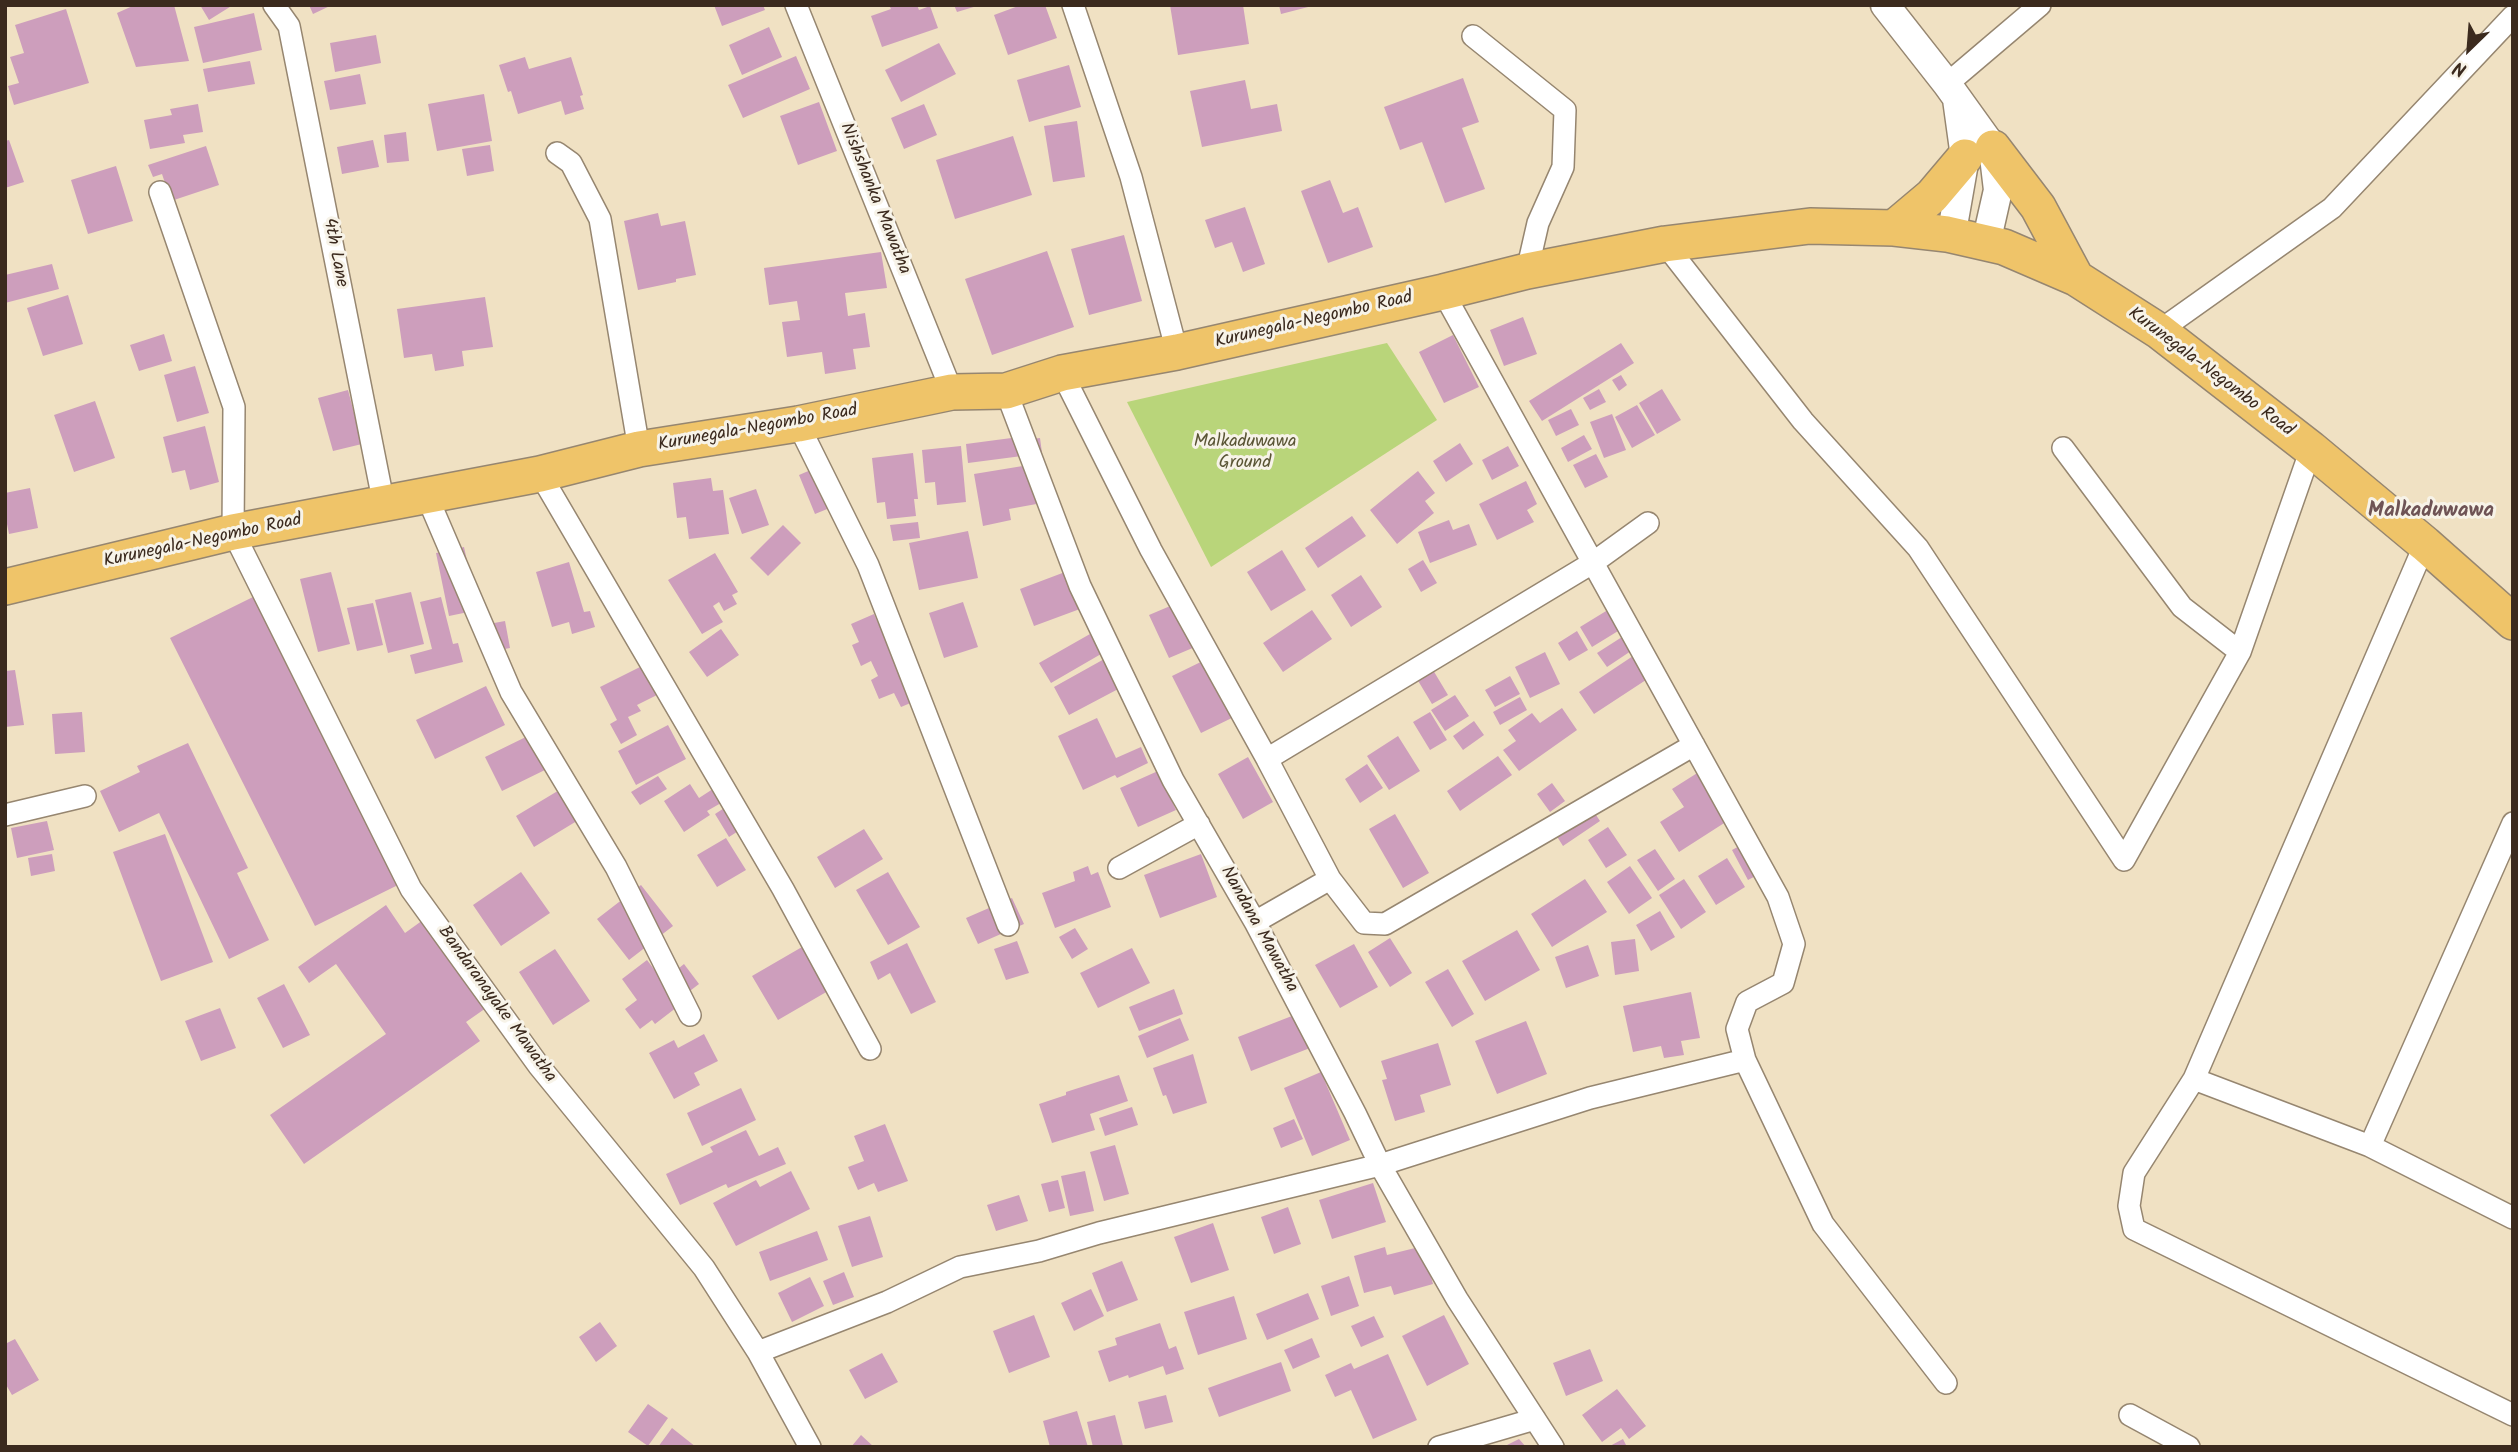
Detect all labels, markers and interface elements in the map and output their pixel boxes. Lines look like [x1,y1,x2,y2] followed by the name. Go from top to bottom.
[2434,14,2504,84] north arrow
[2448,52,2472,84] text: N
[834,120,914,278] street label: Nishshanka Mawatha
[317,217,351,289] street label: 4th Lane
[1213,288,1415,354] street label: Kurunegala-Negombo Road
[2123,304,2297,442] street label: Kurunegala-Negombo Road
[657,401,859,457] street label: Kurunegala-Negombo Road
[1194,432,1296,474] park label: Malkaduwawa Ground
[2368,499,2494,525] district label: Malkaduwawa
[102,510,304,574] street label: Kurunegala-Negombo Road
[1214,863,1302,997] street label: Nandana Mawatha
[432,922,560,1088] street label: Bandaranayake Mawatha

